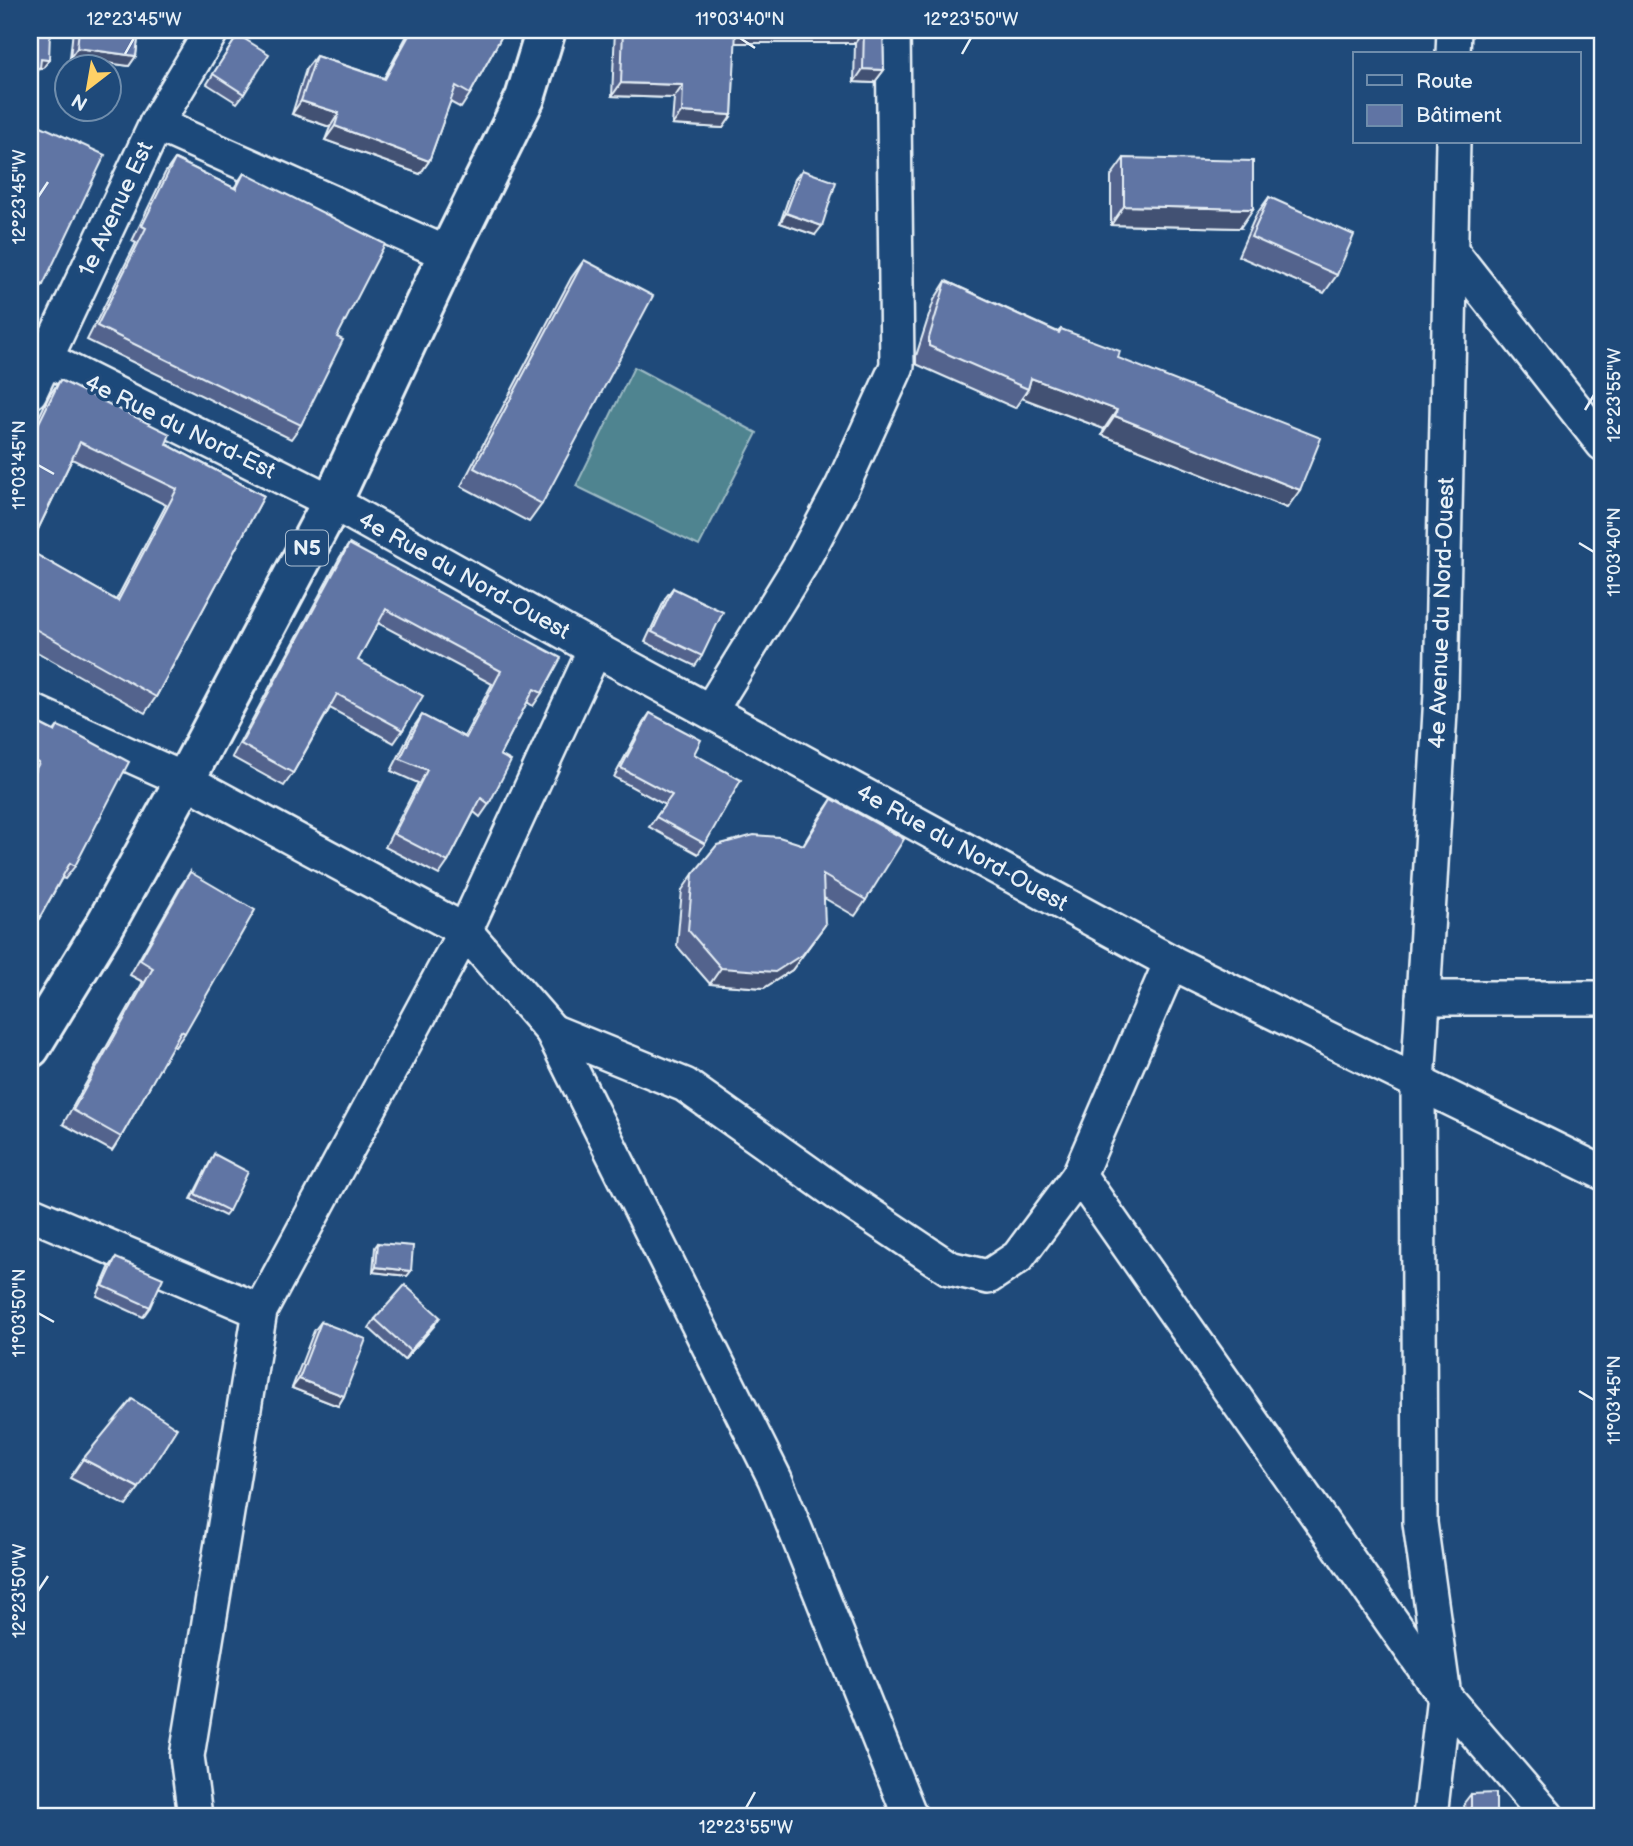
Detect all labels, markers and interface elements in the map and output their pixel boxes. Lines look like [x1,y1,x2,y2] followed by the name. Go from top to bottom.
[86,9,182,30] text: 12°23'45"W
[695,9,785,30] text: 11°03'40"N
[924,9,1019,30] text: 12°23'50"W
[52,52,122,122] north arrow
[1353,52,1580,144] legend
[1416,69,1473,94] text: Route
[68,88,92,115] text: N
[1416,103,1502,128] text: Bâtiment
[73,137,159,281] street label: 1e Avenue Est
[9,149,30,245] text: 12°23'45"W
[1604,347,1625,442] text: 12°23'55"W
[80,369,280,485] street label: 4e Rue du Nord-Est
[9,420,30,510] text: 11°03'45"N
[1423,477,1461,749] street label: 4e Avenue du Nord-Ouest
[353,506,575,646] street label: 4e Rue du Nord-Ouest
[1604,507,1625,597] text: 11°03'40"N
[286,530,328,566] road number: N5
[851,778,1073,918] street label: 4e Rue du Nord-Ouest
[9,1268,30,1358] text: 11°03'50"N
[1604,1355,1625,1445] text: 11°03'45"N
[9,1543,30,1638] text: 12°23'50"W
[699,1817,794,1838] text: 12°23'55"W

